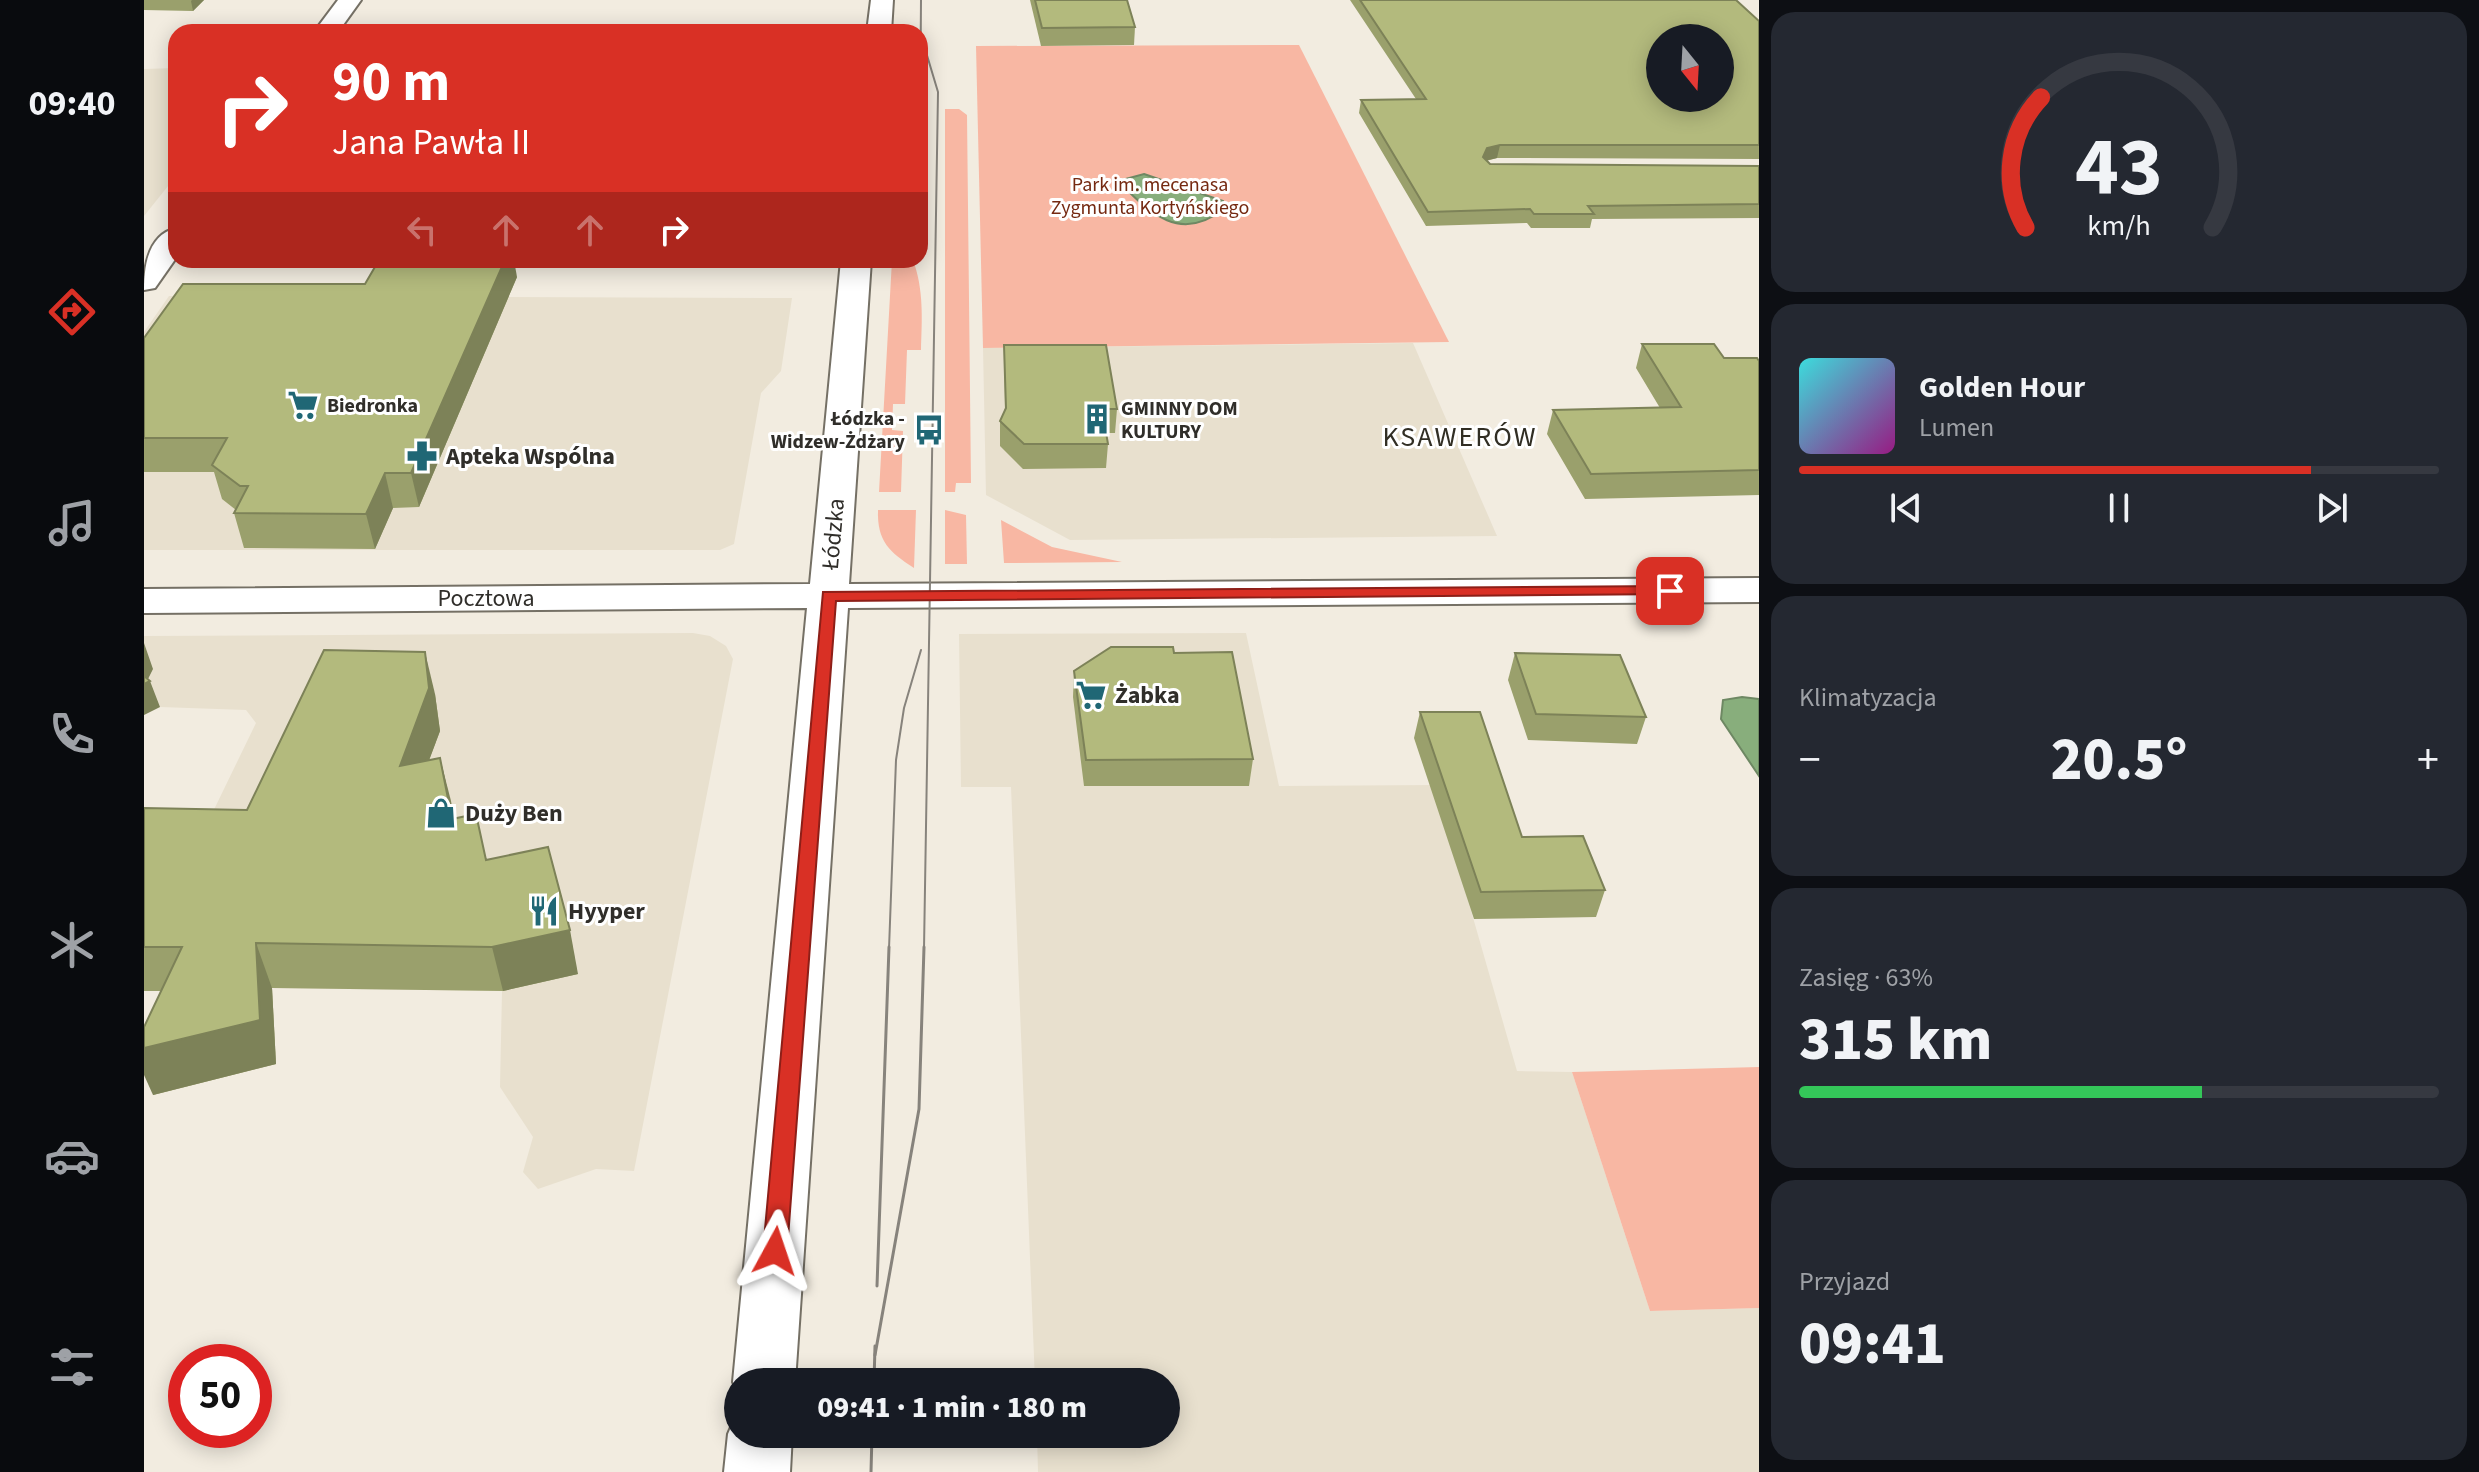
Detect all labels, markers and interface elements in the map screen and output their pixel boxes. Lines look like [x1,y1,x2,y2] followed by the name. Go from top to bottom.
[1646,24,1734,112] north arrow
[1646,24,1734,112] map controls
[332,43,450,122] text: 90 m
[200,56,304,160] icon: right
[29,78,115,129] text: 09:40
[2075,109,2163,227] text: 43
[332,117,530,168] text: Jana Pawła II
[1051,171,1249,222] park label: Park im. mecenasa Zygmunta Kortyńskiego
[2087,206,2151,246] text: km/h
[400,208,444,252] icon: left
[484,208,528,252] icon: ahead
[568,208,612,252] icon: ahead
[652,208,696,252] icon: right
[44,284,100,340] icon: directions
[1919,366,2085,409] text: Golden Hour
[286,388,320,422] supermarket icon: Biedronka
[327,392,418,420] place label: Biedronka
[1121,395,1238,446] place label: GMINNY DOM KULTURY
[1080,402,1114,436] building icon: GMINNY DOM KULTURY
[771,405,906,456] place label: Łódzka - Widzew-Żdżary
[1919,409,1994,446] text: Lumen
[912,413,946,447] bus stop icon: Łódzka - Widzew-Żdżary
[1382,417,1538,457] district label: KSAWERÓW
[405,439,439,473] pharmacy icon: Apteka Wspólna
[445,439,615,474] place label: Apteka Wspólna
[1884,486,1928,530] icon: previous
[2097,486,2141,530] icon: pause
[2310,486,2354,530] icon: next
[44,495,100,551] icon: music
[813,497,854,572] street label: Łódzka
[1636,557,1704,625] pin
[1648,569,1692,613] icon: arrive
[438,581,534,616] street label: Pocztowa
[1074,678,1108,712] supermarket icon: Żabka
[1115,678,1180,713] place label: Żabka
[1799,679,1937,716] text: Klimatyzacja
[44,706,100,762] icon: phone
[2051,718,2187,803] text: 20.5°
[1799,729,1821,792] text: −
[2417,729,2439,792] text: +
[424,796,458,830] shop icon: Duży Ben
[465,796,563,831] place label: Duży Ben
[527,894,561,928] restaurant icon: Hyyper
[568,894,645,929] place label: Hyyper
[44,917,100,973] icon: climate
[1799,959,1933,996] text: Zasięg · 63%
[1799,998,1992,1083] text: 315 km
[44,1128,100,1184] icon: car
[733,1209,817,1293] position arrow
[1799,1263,1890,1300] text: Przyjazd
[1799,1302,1946,1387] text: 09:41
[44,1339,100,1395] icon: filters
[168,1344,272,1448] speed limit sign: 50
[817,1386,1087,1429] text: 09:41 · 1 min · 180 m

